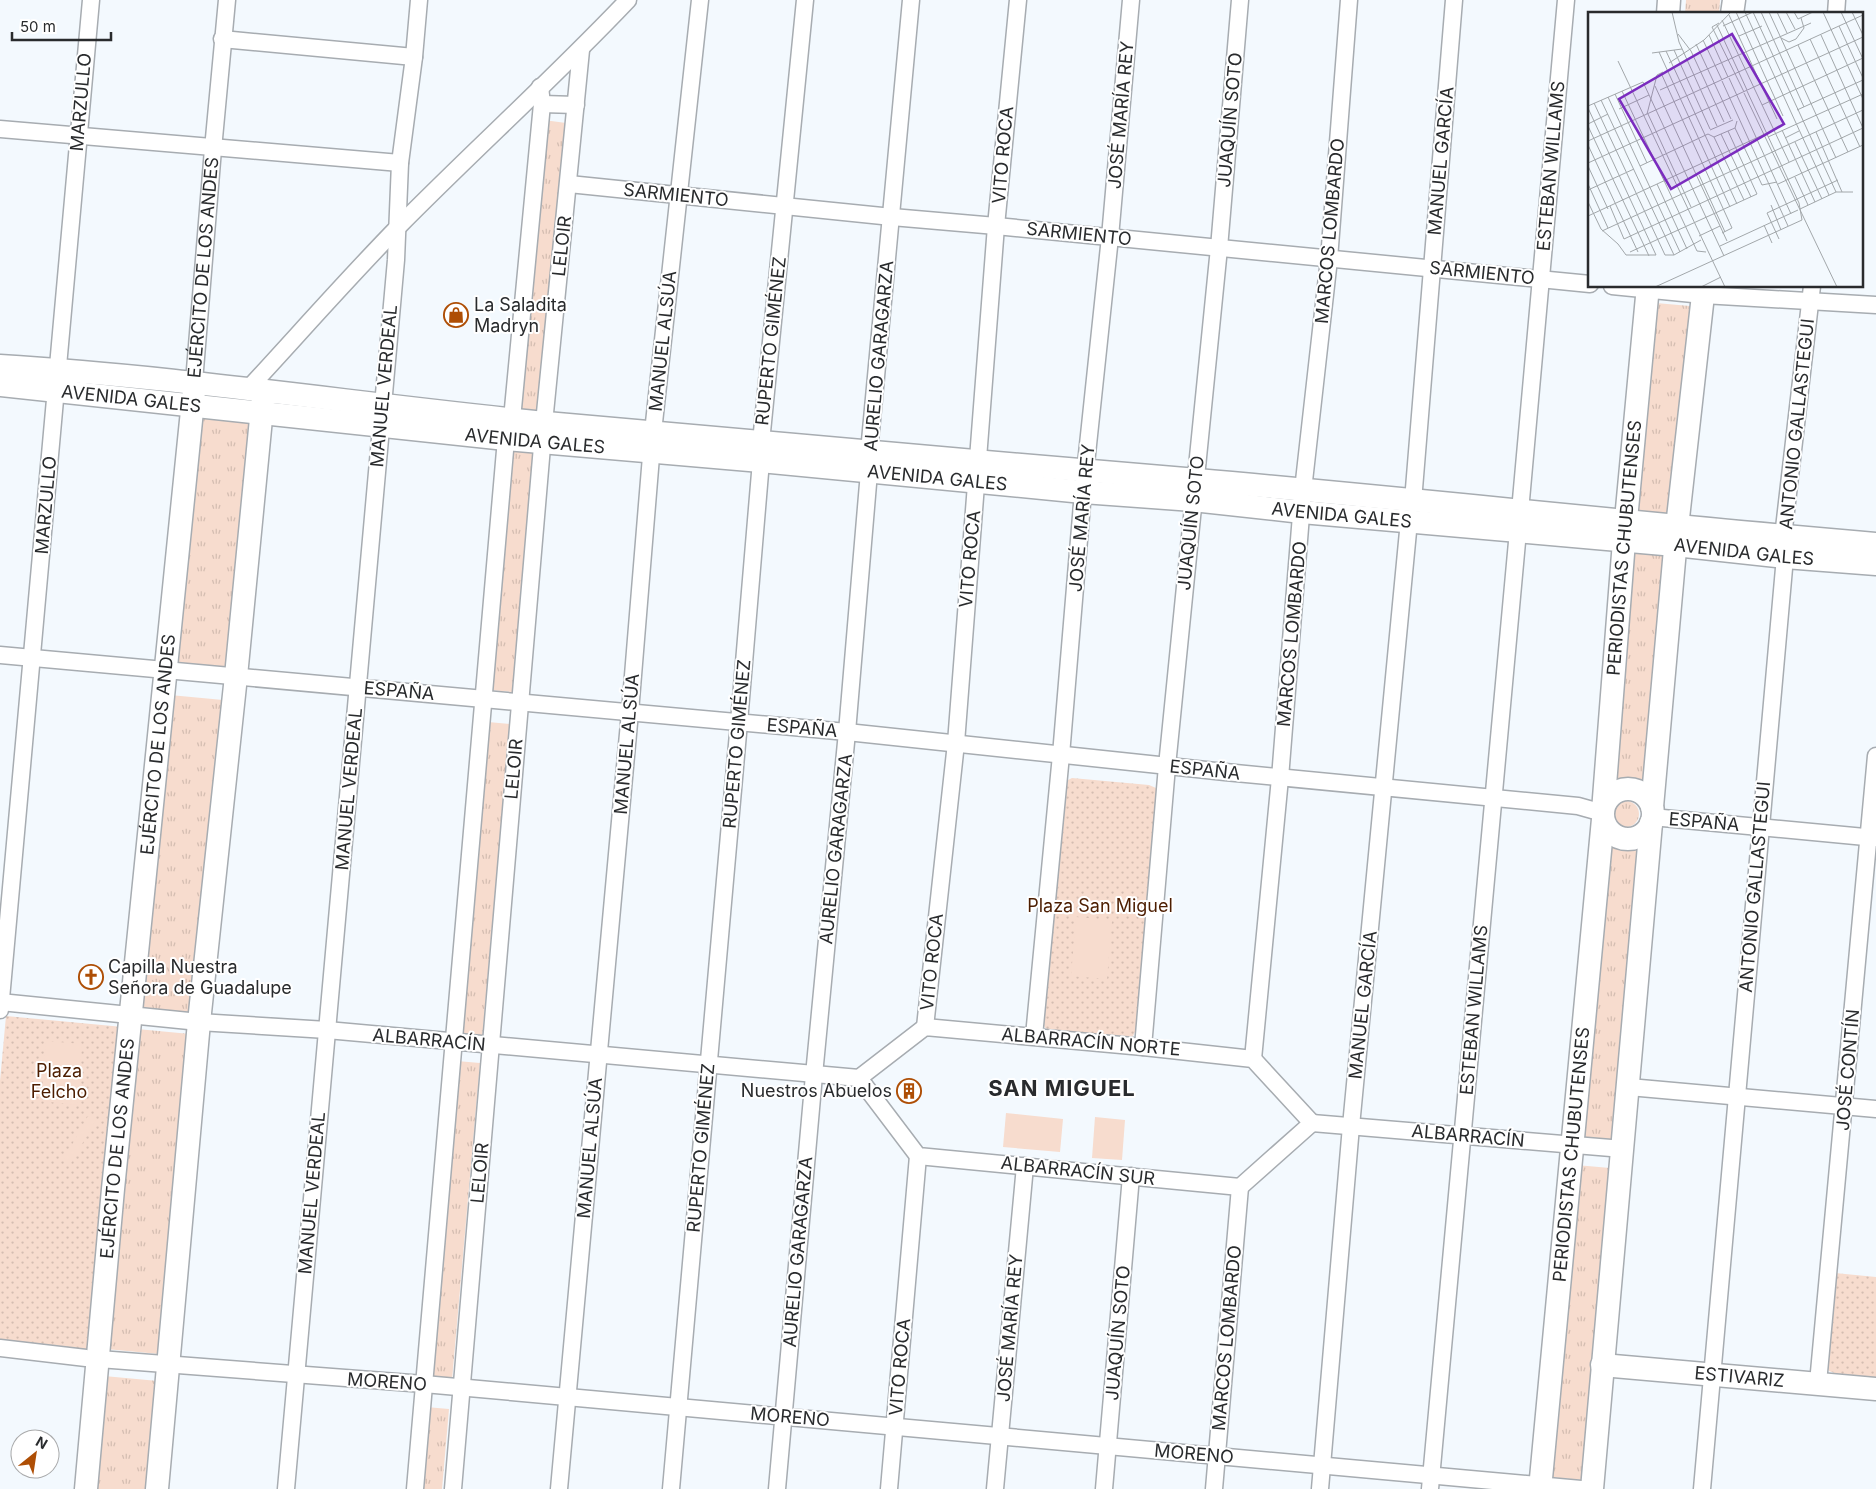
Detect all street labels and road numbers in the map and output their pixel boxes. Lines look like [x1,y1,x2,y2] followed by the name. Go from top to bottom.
[1103,40,1137,190] street label: JOSÉ MARÍA REY
[66,52,95,152] street label: MARZULLO
[1212,52,1246,188] street label: JUAQUÍN SOTO
[1533,80,1568,252] street label: ESTEBAN WILLAMS
[1423,86,1457,236] street label: MANUEL GARCÍA
[988,105,1017,205] street label: VITO ROCA
[1311,137,1348,325] street label: MARCOS LOMBARDO
[183,156,222,379] street label: EJÉRCITO DE LOS ANDES
[622,179,730,210] street label: SARMIENTO
[548,214,575,277] street label: LELOIR
[1025,218,1133,249] street label: SARMIENTO
[750,255,790,427] street label: RUPERTO GIMÉNEZ
[1428,257,1536,288] street label: SARMIENTO
[860,260,897,452] street label: AURELIO GARAGARZA
[644,269,680,412] street label: MANUEL ALSÚA
[366,304,401,468] street label: MANUEL VERDEAL
[1775,317,1818,530] street label: ANTONIO GALLASTEGUI
[60,381,202,416] street label: AVENIDA GALES
[1603,419,1645,676] street label: PERIODISTAS CHUBUTENSES
[464,424,606,458] street label: AVENIDA GALES
[1064,443,1098,593] street label: JOSÉ MARÍA REY
[1172,454,1208,591] street label: JUAQUÍN SOTO
[31,455,60,555] street label: MARZULLO
[866,460,1008,495] street label: AVENIDA GALES
[1270,498,1413,532] street label: AVENIDA GALES
[955,509,984,609] street label: VITO ROCA
[1673,534,1815,569] street label: AVENIDA GALES
[1273,540,1310,728] street label: MARCOS LOMBARDO
[136,633,179,856] street label: EJÉRCITO DE LOS ANDES
[718,658,754,829] street label: RUPERTO GIMÉNEZ
[609,673,643,815] street label: MANUEL ALSÚA
[363,676,435,704] street label: ESPAÑA
[331,707,366,871] street label: MANUEL VERDEAL
[766,713,838,741] street label: ESPAÑA
[500,737,527,800] street label: LELOIR
[815,753,856,945] street label: AURELIO GARAGARZA
[1169,754,1242,784] street label: ESPAÑA
[1735,780,1774,993] street label: ANTONIO GALLASTEGUI
[1668,807,1740,835] street label: ESPAÑA
[916,912,947,1012] street label: VITO ROCA
[1456,924,1491,1096] street label: ESTEBAN WILLAMS
[1343,930,1381,1080] street label: MANUEL GARCÍA
[1831,1008,1863,1132] street label: JOSÉ CONTÍN
[1001,1022,1182,1060] street label: ALBARRACÍN NORTE
[372,1023,486,1055] street label: ALBARRACÍN
[1549,1026,1593,1283] street label: PERIODISTAS CHUBUTENSES
[96,1037,138,1260] street label: EJÉRCITO DE LOS ANDES
[682,1062,718,1233] street label: RUPERTO GIMÉNEZ
[572,1077,606,1219] street label: MANUEL ALSÚA
[294,1111,329,1275] street label: MANUEL VERDEAL
[1411,1119,1525,1151] street label: ALBARRACÍN
[466,1141,493,1204] street label: LELOIR
[1000,1151,1157,1189] street label: ALBARRACÍN SUR
[779,1156,816,1348] street label: AURELIO GARAGARZA
[1208,1244,1245,1432] street label: MARCOS LOMBARDO
[992,1253,1026,1403] street label: JOSÉ MARÍA REY
[1100,1265,1134,1401] street label: JUAQUÍN SOTO
[885,1317,914,1417] street label: VITO ROCA
[1694,1362,1785,1391] street label: ESTIVARIZ
[347,1368,428,1395] street label: MORENO
[749,1403,831,1430] street label: MORENO
[1153,1440,1235,1467] street label: MORENO

